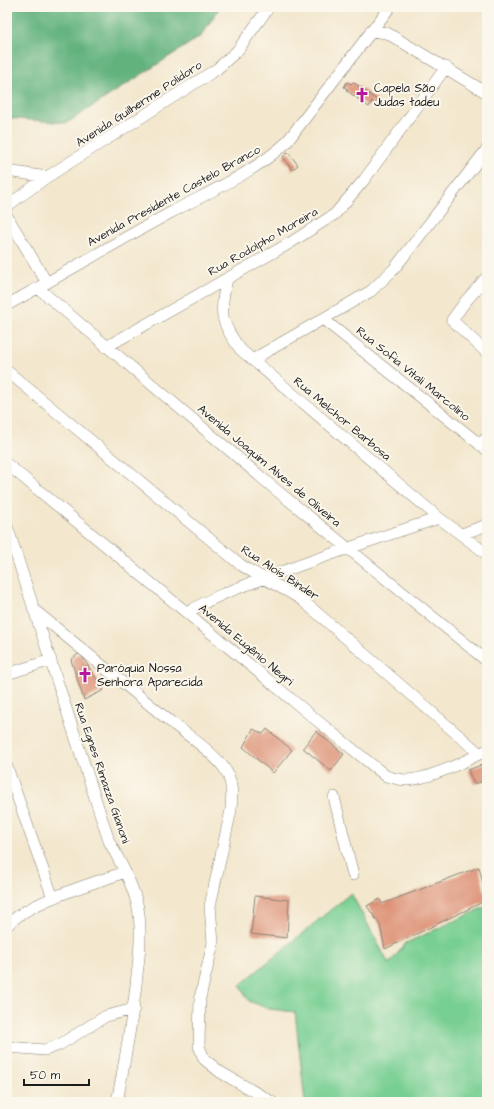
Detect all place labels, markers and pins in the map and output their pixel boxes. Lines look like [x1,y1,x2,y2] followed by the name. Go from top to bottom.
[374,80,439,111] place label: Capela São Judas tadeu
[353,86,371,104] church icon: Capela São Judas tadeu
[97,660,203,691] place label: Paróquia Nossa Senhora Aparecida
[76,666,94,684] church icon: Paróquia Nossa Senhora Aparecida

